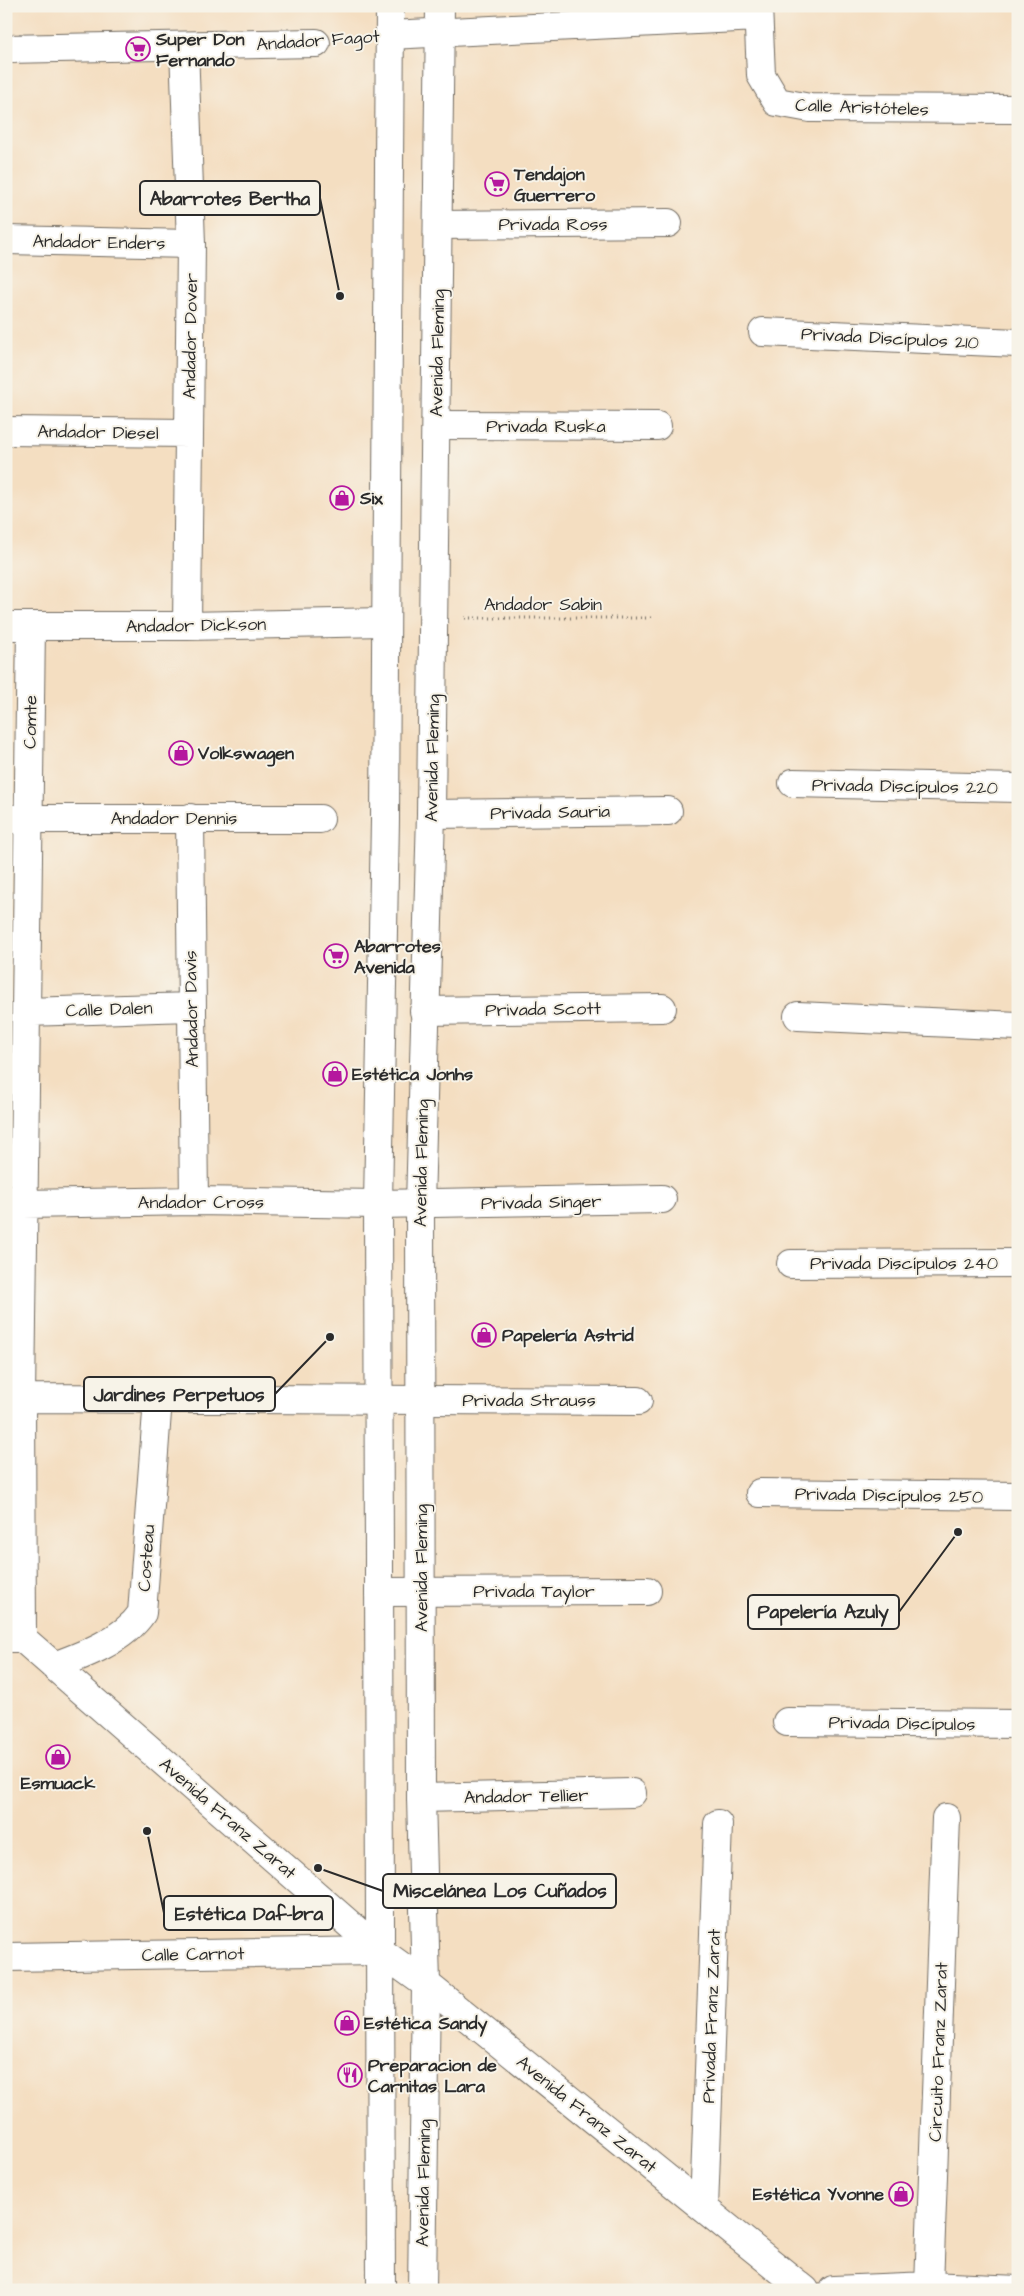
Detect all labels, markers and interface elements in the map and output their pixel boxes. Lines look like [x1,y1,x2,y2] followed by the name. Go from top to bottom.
[255,24,381,58] street label: Andador Fagot
[155,27,244,73] place label: Super Don Fernando
[125,36,151,62] supermarket icon: Super Don Fernando
[795,93,929,122] street label: Calle Aristóteles
[513,162,596,208] place label: Tendajon Guerrero
[484,171,510,197] supermarket icon: Tendajon Guerrero
[140,181,320,215] callout: Abarrotes Bertha
[150,186,310,213] text: Abarrotes Bertha
[498,212,608,237] street label: Privada Ross
[32,229,166,256] street label: Andador Enders
[177,273,204,399] street label: Andador Dover
[424,289,452,417] street label: Avenida Fleming
[800,321,980,356] street label: Privada Discípulos 210
[486,414,606,439] street label: Privada Ruska
[37,419,159,446] street label: Andador Diesel
[329,485,355,511] shop icon: Six
[359,486,383,511] place label: Six
[484,592,602,617] street label: Andador Sabin
[126,612,266,639] street label: Andador Dickson
[419,694,447,822] street label: Avenida Fleming
[18,695,43,749] street label: Comte
[168,740,194,766] shop icon: Volkswagen
[197,741,294,767] place label: Volkswagen
[812,772,998,801] street label: Privada Discípulos 220
[490,799,610,826] street label: Privada Sauria
[111,806,237,831] street label: Andador Dennis
[354,934,441,980] place label: Abarrotes Avenida
[323,943,349,969] supermarket icon: Abarrotes Avenida
[178,950,205,1068] street label: Andador Davis
[65,995,153,1024] street label: Calle Dalen
[485,996,602,1023] street label: Privada Scott
[322,1061,348,1087] shop icon: Estética Jonhs
[352,1062,473,1087] place label: Estética Jonhs
[408,1099,436,1227] street label: Avenida Fleming
[481,1189,602,1217] street label: Privada Singer
[138,1190,264,1215] street label: Andador Cross
[810,1251,998,1276] street label: Privada Discípulos 240
[471,1322,497,1348] shop icon: Papelería Astrid
[502,1323,634,1348] place label: Papelería Astrid
[84,1377,275,1411] callout: Jardines Perpetuos
[92,1382,265,1409] text: Jardines Perpetuos
[462,1388,596,1413] street label: Privada Strauss
[795,1481,983,1510] street label: Privada Discípulos 250
[409,1504,435,1632] street label: Avenida Fleming
[132,1524,161,1592] street label: Costeau
[473,1579,595,1605] street label: Privada Taylor
[748,1595,899,1629] callout: Papelería Azuly
[757,1599,889,1627] text: Papelería Azuly
[828,1710,976,1737] street label: Privada Discípulos
[45,1744,71,1770] shop icon: Esmuack
[154,1752,302,1885] street label: Avenida Franz Zarat
[21,1771,96,1796] place label: Esmuack
[464,1783,588,1810] street label: Andador Tellier
[383,1874,616,1908] callout: Miscelánea Los Cuñados
[393,1878,607,1905] text: Miscelánea Los Cuñados
[164,1896,333,1930] callout: Estética Daf-bra
[175,1901,324,1928] text: Estética Daf-bra
[696,1928,727,2104] street label: Privada Franz Zarat
[141,1941,245,1968] street label: Calle Carnot
[923,1961,954,2142] street label: Circuito Franz Zarat
[334,2010,360,2036] shop icon: Estética Sandy
[364,2011,487,2037] place label: Estética Sandy
[511,2050,663,2179] street label: Avenida Franz Zarat
[368,2053,497,2099] place label: Preparacion de Carnitas Lara
[337,2062,363,2088] restaurant icon: Preparacion de Carnitas Lara
[410,2119,438,2247] street label: Avenida Fleming
[888,2181,914,2207] shop icon: Estética Yvonne
[753,2182,884,2207] place label: Estética Yvonne

